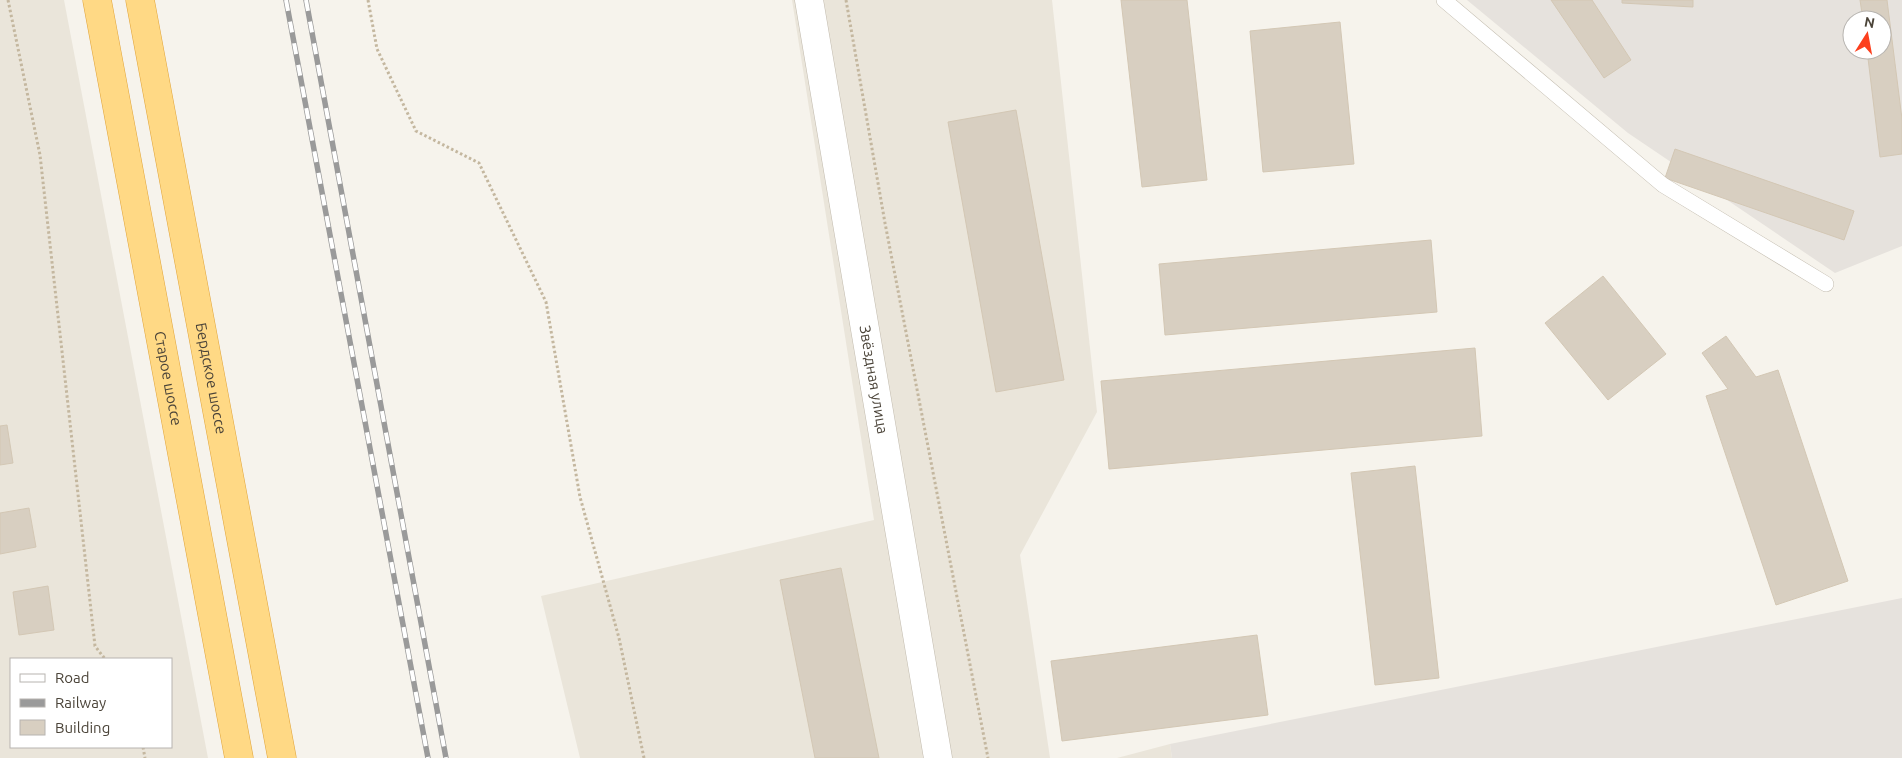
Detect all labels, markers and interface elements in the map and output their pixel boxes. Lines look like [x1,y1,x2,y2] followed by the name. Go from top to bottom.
[1842,10,1892,60] north arrow
[1863,13,1876,31] text: N
[193,321,230,436] street label: Бердское шоссе
[856,324,892,435] street label: Звёздная улица
[151,330,186,427] street label: Старое шоссе
[10,658,172,748] legend
[55,669,90,686] text: Road
[55,694,106,711] text: Railway
[55,719,110,736] text: Building

